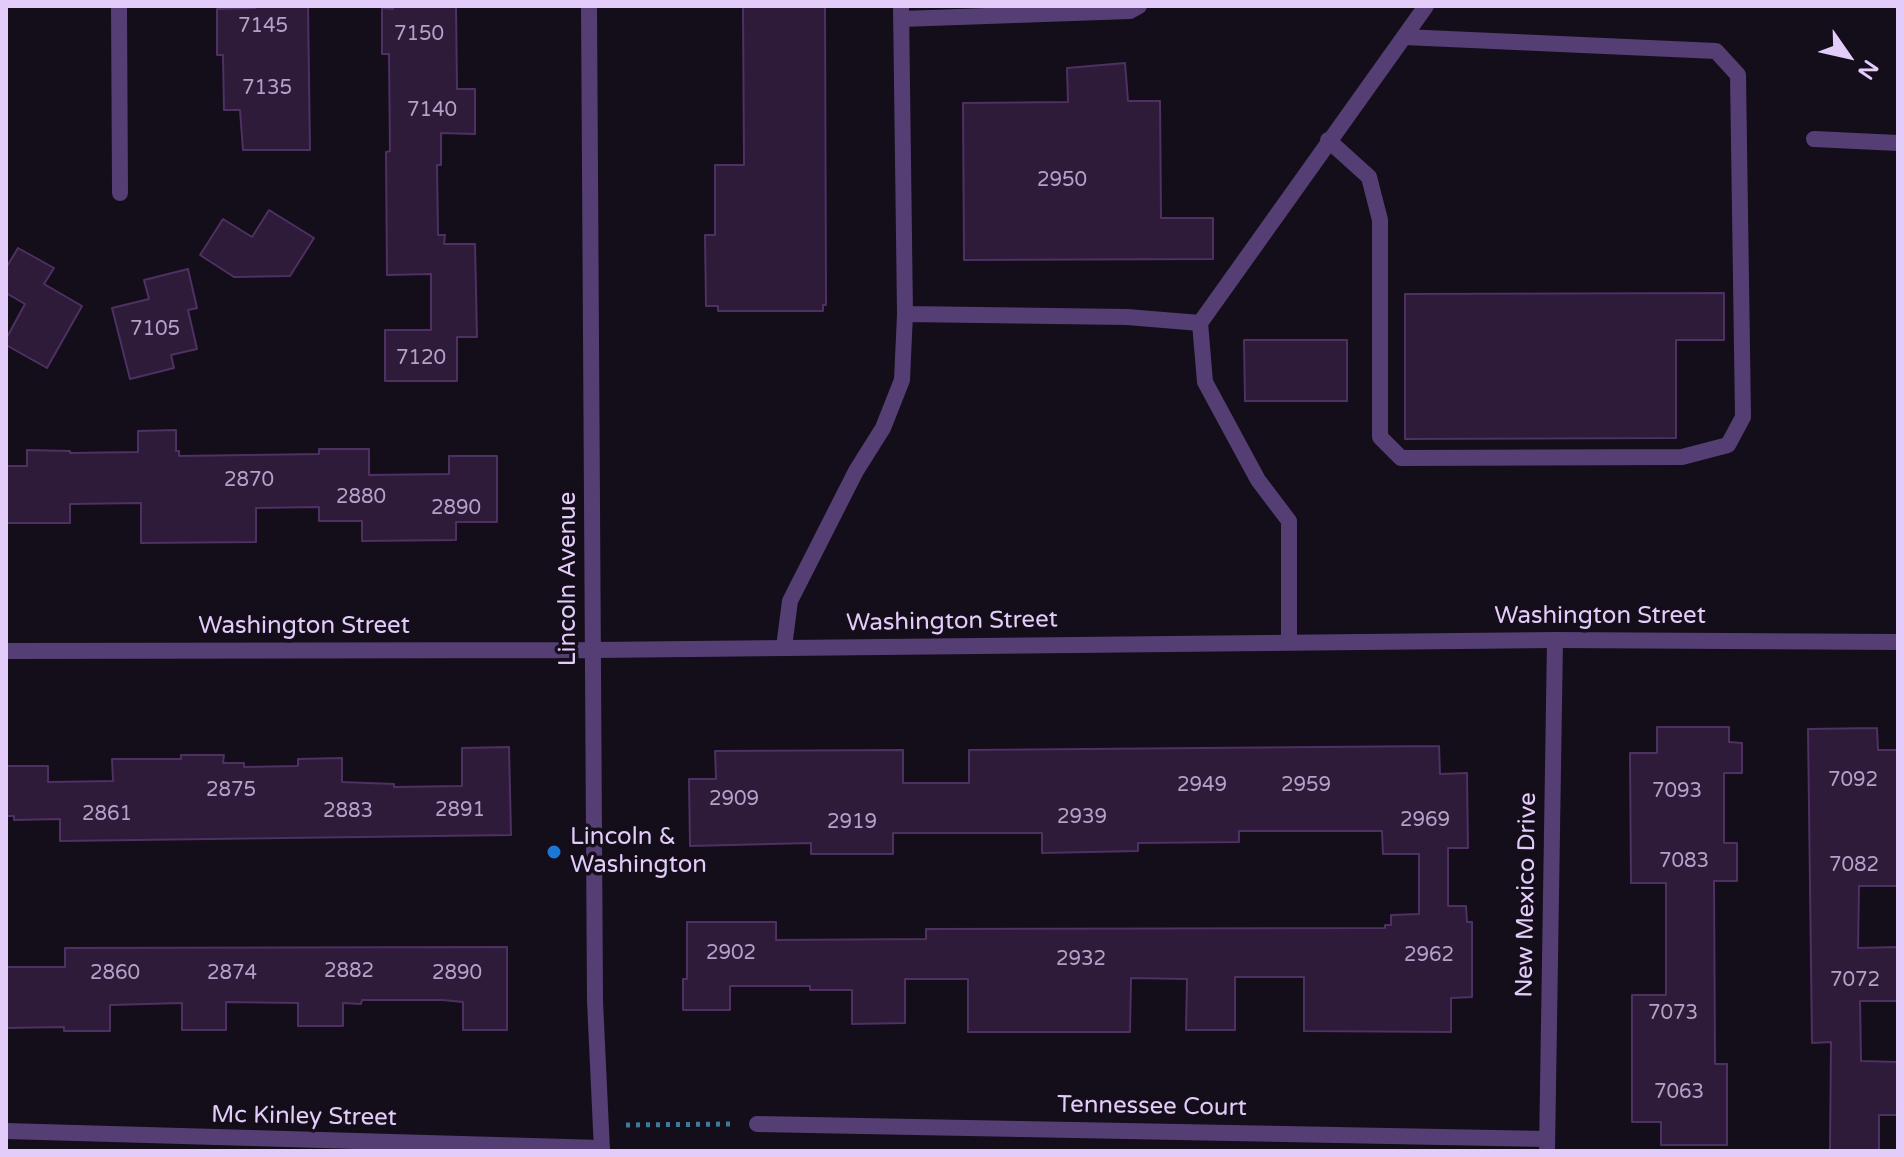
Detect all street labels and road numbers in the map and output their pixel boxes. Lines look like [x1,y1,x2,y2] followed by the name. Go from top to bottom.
[555,492,583,666] street label: Lincoln Avenue
[1494,603,1706,631] street label: Washington Street
[846,606,1058,638] street label: Washington Street
[198,613,410,641] street label: Washington Street
[1511,792,1543,998] street label: New Mexico Drive
[1057,1091,1247,1123] street label: Tennessee Court
[211,1101,397,1133] street label: Mc Kinley Street

